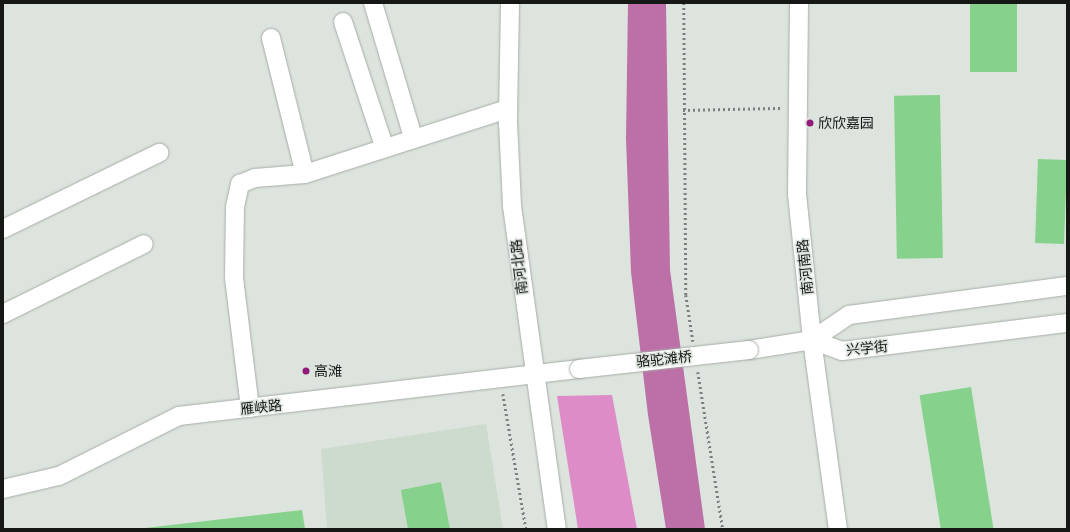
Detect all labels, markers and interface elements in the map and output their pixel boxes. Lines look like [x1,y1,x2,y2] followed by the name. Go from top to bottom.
[818,115,874,131] place label: 欣欣嘉园
[805,118,815,128] marker: 欣欣嘉园
[507,238,531,296] street label: 南河北路
[794,238,816,296] street label: 南河南路
[845,337,889,359] street label: 兴学街
[635,348,693,370] street label: 骆驼滩桥
[314,363,342,379] place label: 高滩
[301,366,311,376] marker: 高滩
[239,396,283,418] street label: 雁峡路

